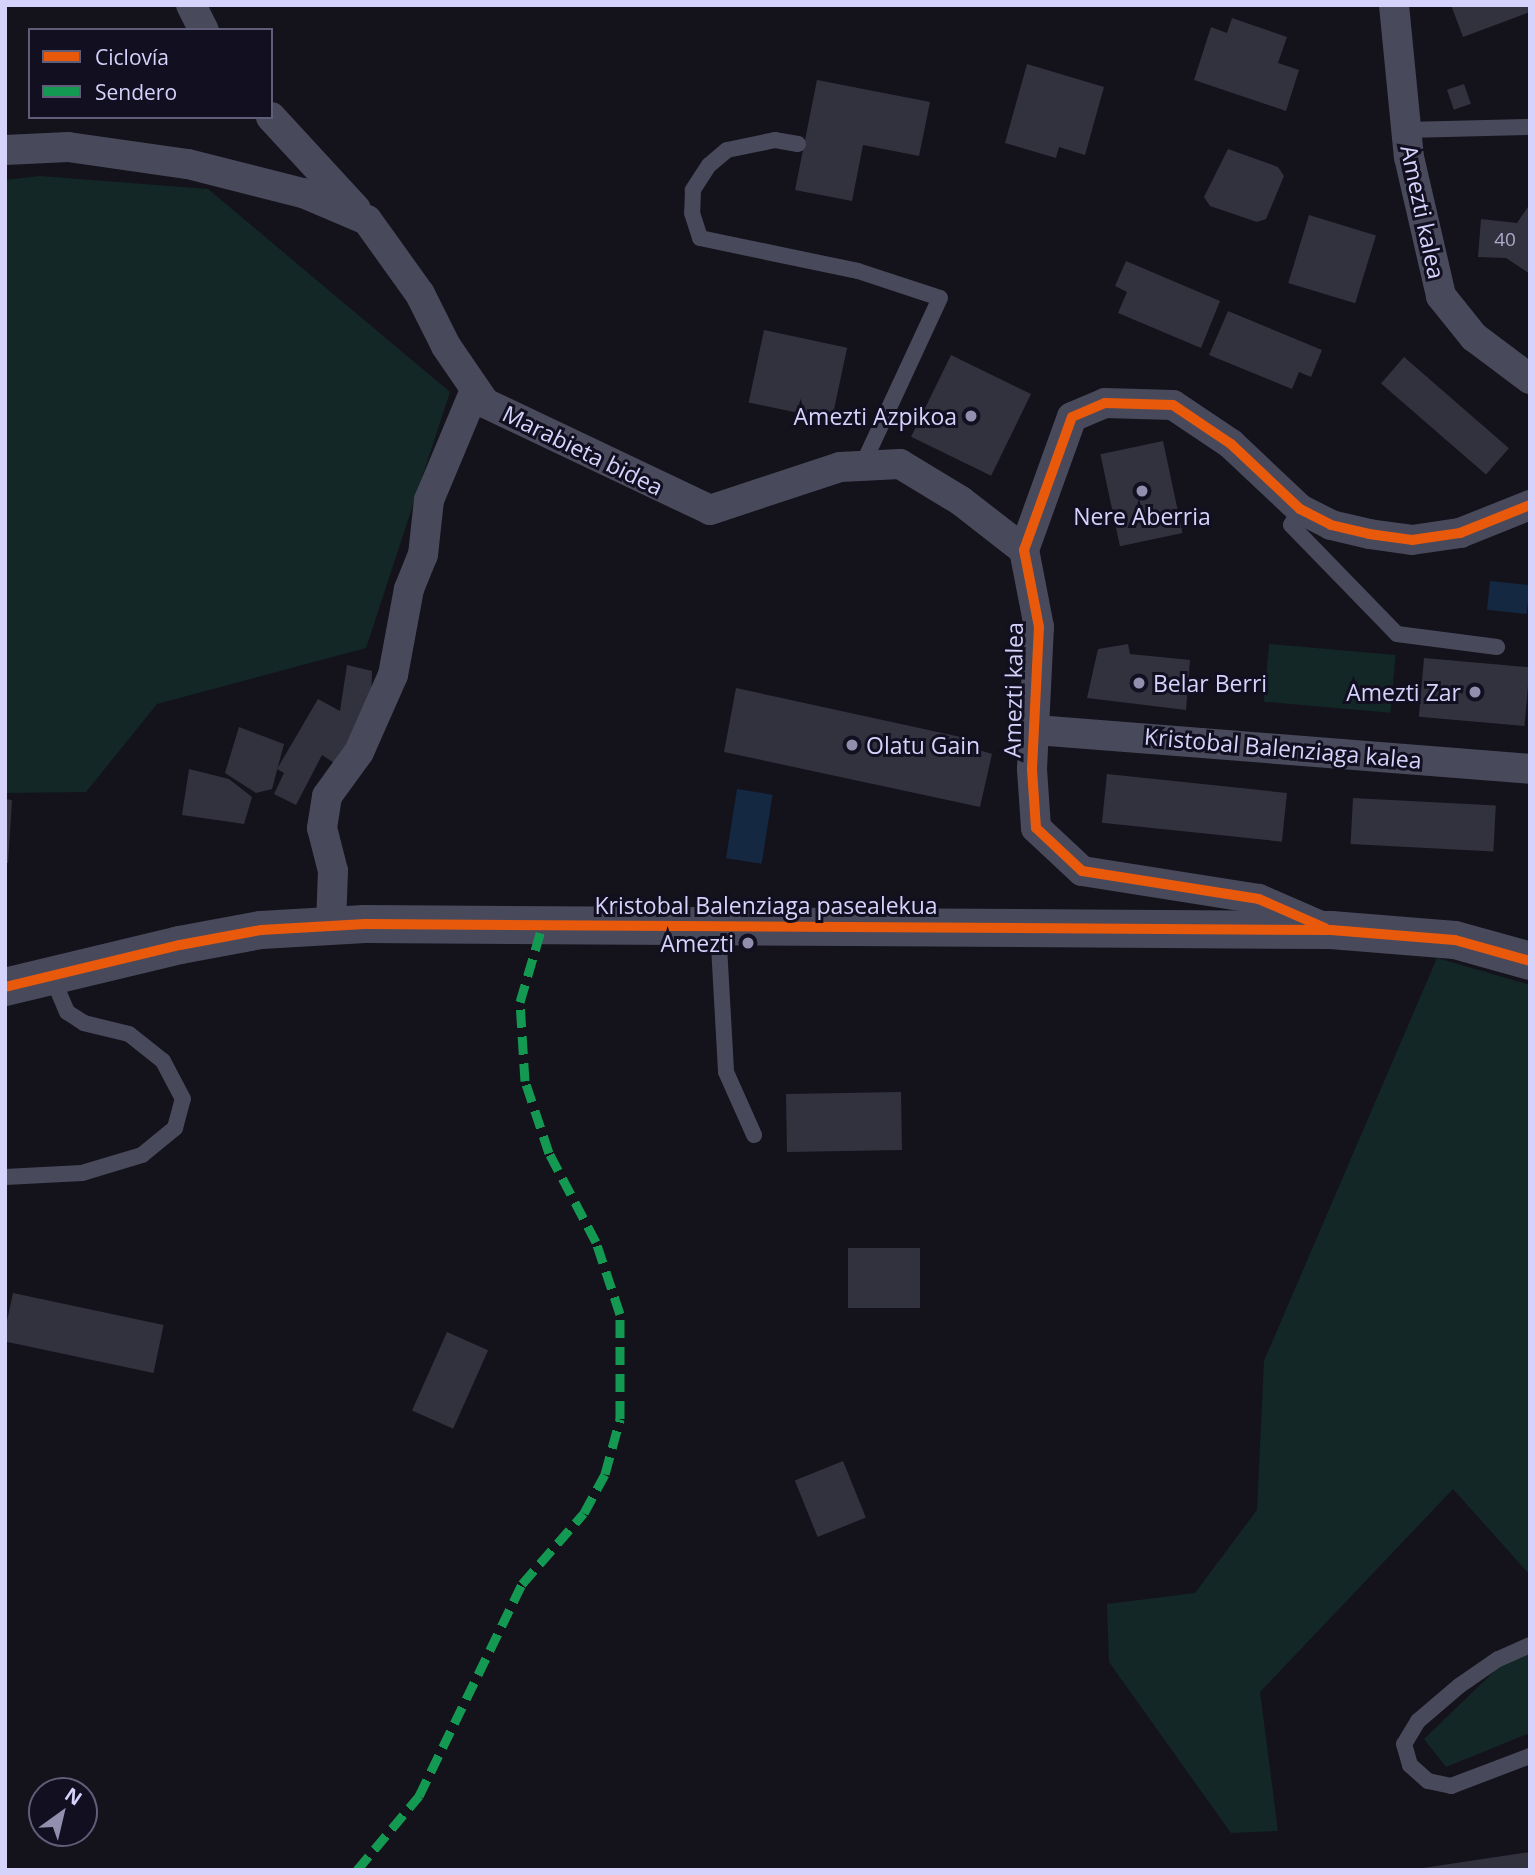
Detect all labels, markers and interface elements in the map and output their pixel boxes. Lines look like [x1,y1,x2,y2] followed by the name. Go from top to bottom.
[28,28,273,119] legend
[95,43,169,71] text: Ciclovía
[95,78,177,106] text: Sendero
[1395,143,1451,281] street label: Amezti kalea
[1494,229,1516,251] house number: 40
[498,399,668,501] street label: Marabieta bidea
[794,402,957,430] place label: Amezti Azpikoa
[963,408,979,424] marker: Amezti Azpikoa
[1134,483,1150,499] marker: Nere Aberria
[1073,502,1211,530] place label: Nere Aberria
[998,622,1028,758] street label: Amezti kalea
[1153,669,1267,697] place label: Belar Berri
[1131,675,1147,691] marker: Belar Berri
[1346,678,1461,706] place label: Amezti Zar
[1467,684,1483,700] marker: Amezti Zar
[1143,722,1423,774] street label: Kristobal Balenziaga kalea
[866,731,980,759] place label: Olatu Gain
[844,737,860,753] marker: Olatu Gain
[594,891,938,919] street label: Kristobal Balenziaga pasealekua
[660,929,734,957] place label: Amezti
[740,935,756,951] marker: Amezti
[28,1777,98,1847] north arrow
[60,1781,87,1811] text: N

